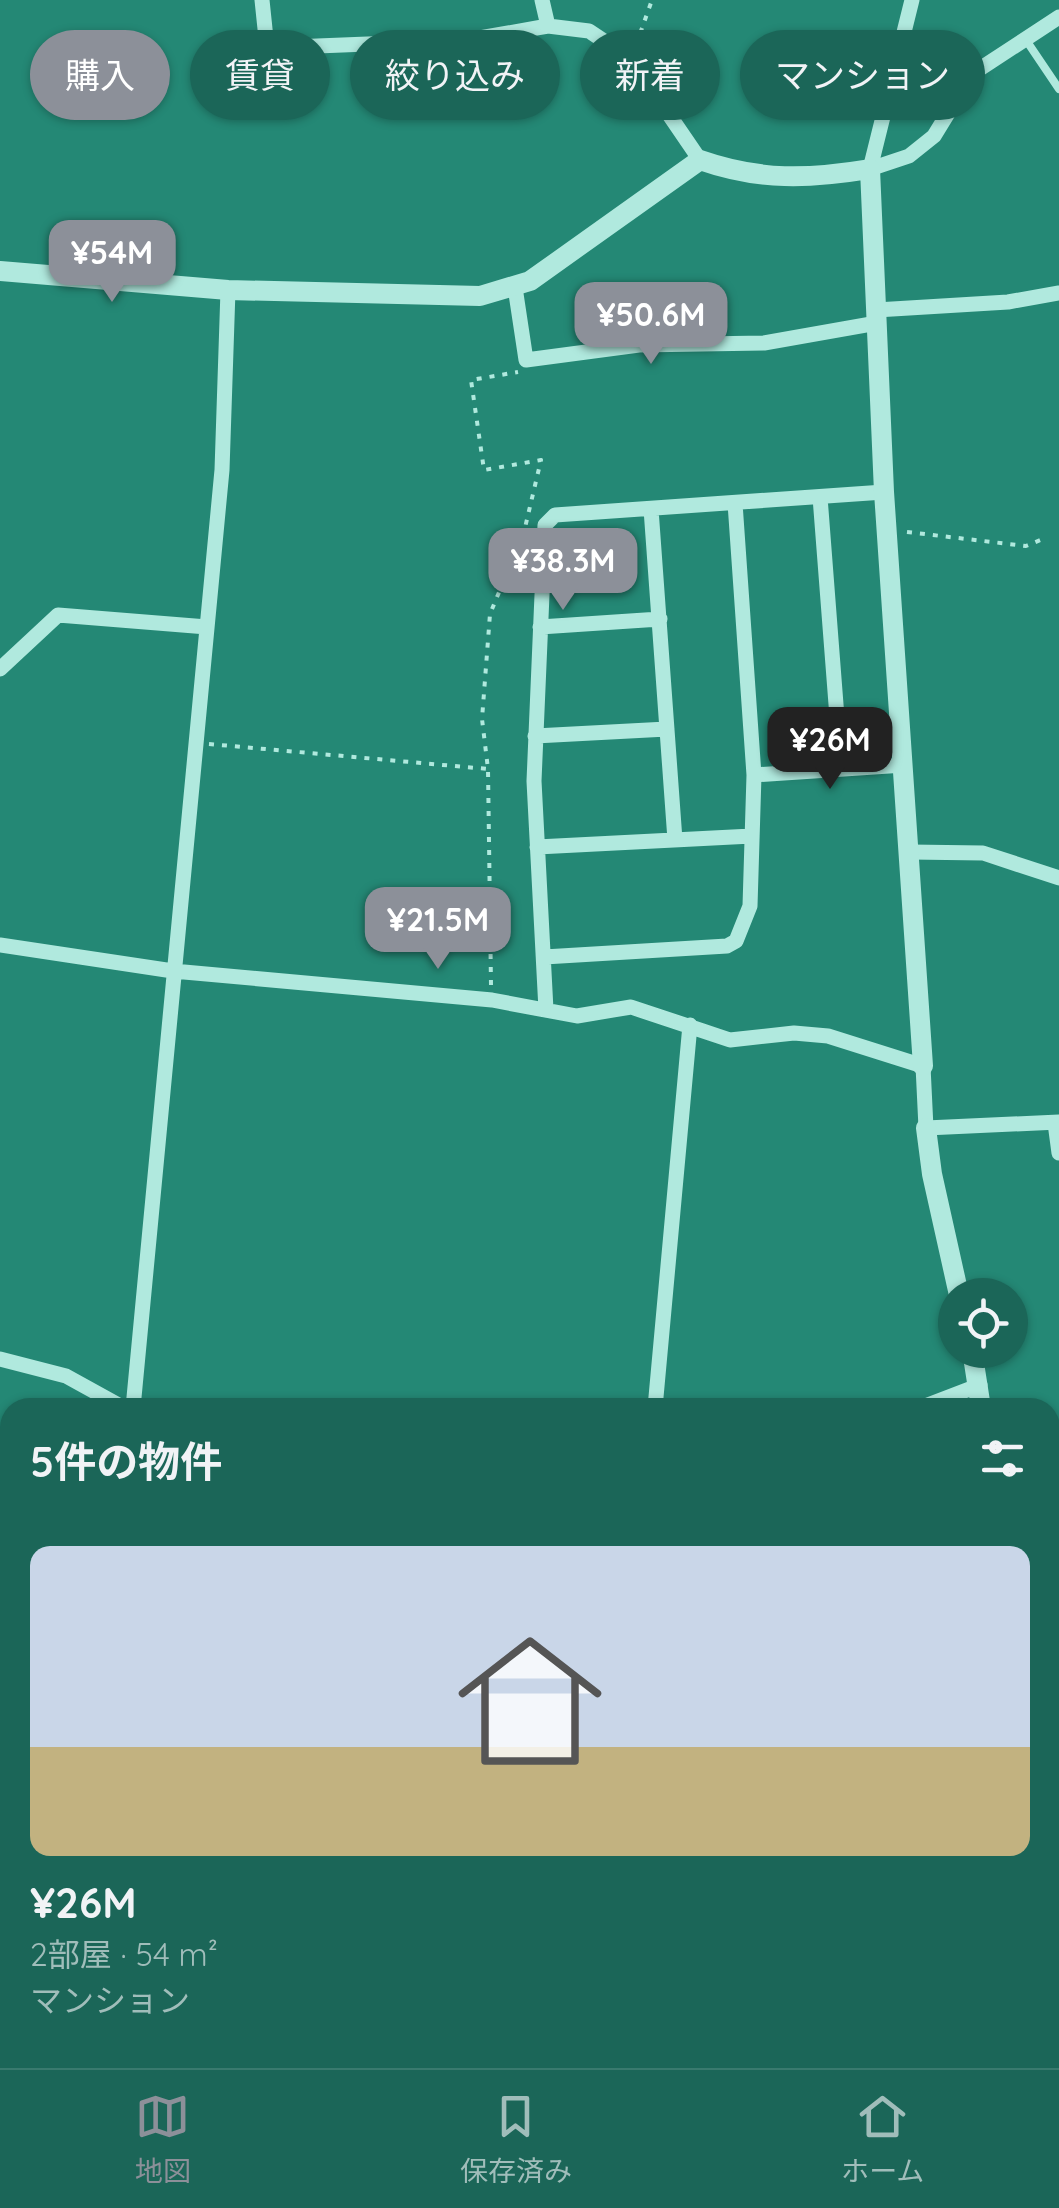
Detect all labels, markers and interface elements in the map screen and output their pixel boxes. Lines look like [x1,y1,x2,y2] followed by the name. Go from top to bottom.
[30,30,170,120] chip: 購入
[190,30,330,120] chip: 賃貸
[350,30,560,120] chip: 絞り込み
[580,30,720,120] chip: 新着
[740,30,985,120] chip: マンション
[53,220,171,305] pin: ¥54M
[71,232,153,272] text: ¥54M
[570,282,732,367] pin: ¥50.6M
[596,294,706,334] text: ¥50.6M
[482,528,644,613] pin: ¥38.3M
[510,540,616,580] text: ¥38.3M
[771,707,889,792] pin: ¥26M
[789,719,871,759] text: ¥26M
[357,887,519,972] pin: ¥21.5M
[387,899,489,939] text: ¥21.5M
[938,1278,1028,1368] map controls
[938,1278,1028,1368] button: locate
[975,1431,1030,1486] icon: filters
[30,1435,222,1488] text: 5件の物件
[440,1611,620,1791] icon: home
[30,1876,137,1929] text: ¥26M
[30,1934,218,1974] text: 2部屋 · 54 m²
[30,1980,190,2020] text: マンション
[135,2089,191,2189] tab: 地図
[460,2089,572,2189] tab: 保存済み
[841,2089,924,2189] tab: ホーム

